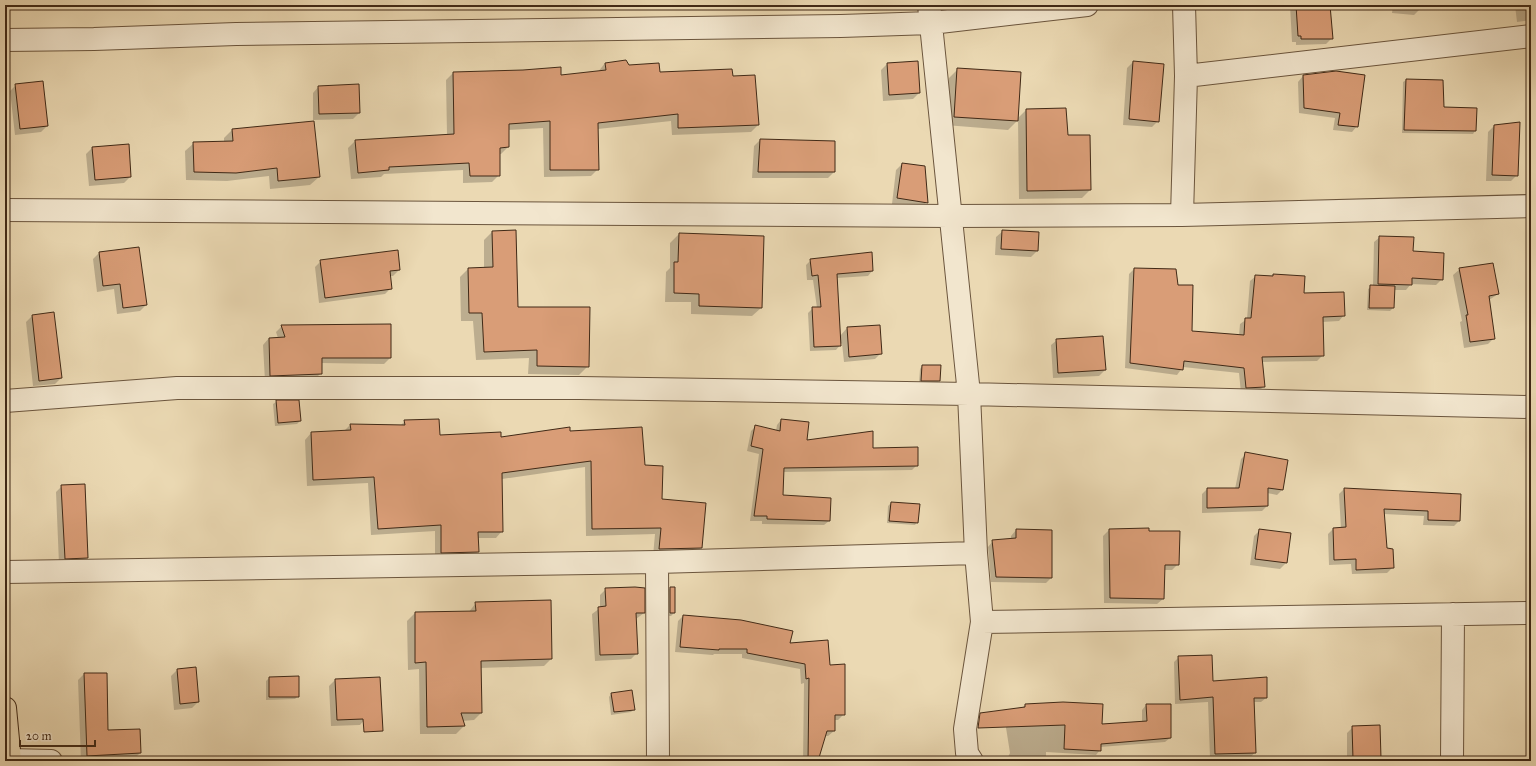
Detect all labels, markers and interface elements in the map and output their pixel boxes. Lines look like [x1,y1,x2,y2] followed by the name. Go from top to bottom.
[20,722,95,748] scale bar
[26,729,52,743] text: 20 m

